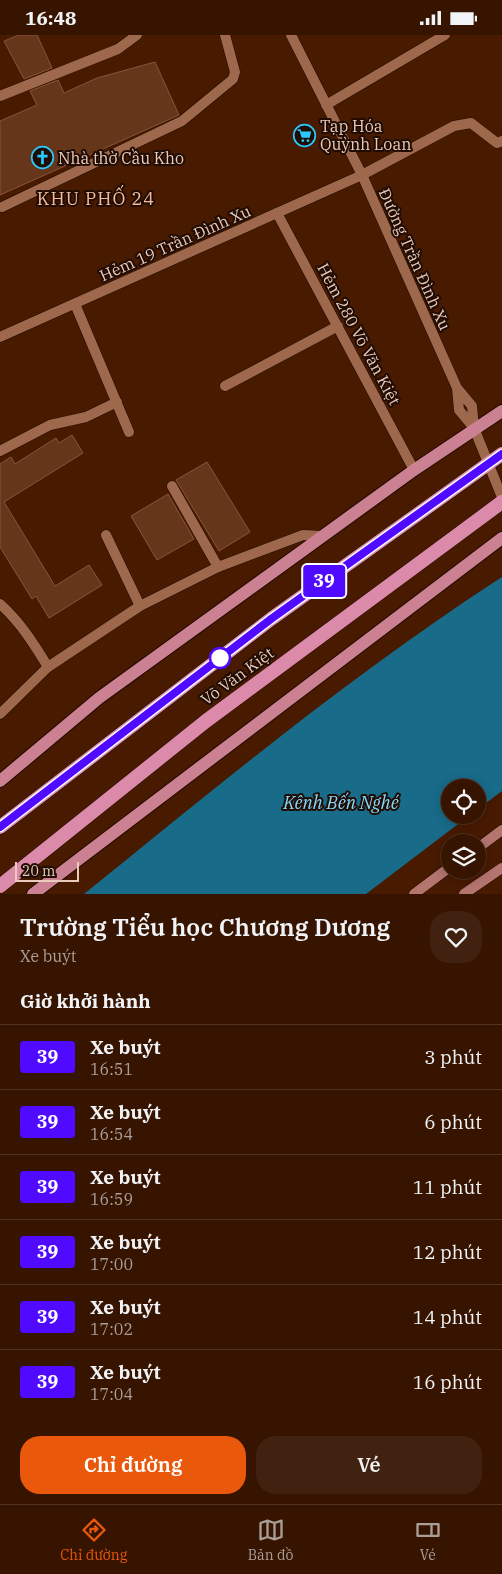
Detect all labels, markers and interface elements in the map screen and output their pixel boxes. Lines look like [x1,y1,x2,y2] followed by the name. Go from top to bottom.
[25,6,76,30] text: 16:48
[320,116,411,154] place label: Tạp Hóa Quỳnh Loan
[292,123,316,147] supermarket icon: Tạp Hóa Quỳnh Loan
[30,146,54,170] church icon: Nhà thờ Cầu Kho
[58,148,184,168] place label: Nhà thờ Cầu Kho
[37,184,155,210] district label: KHU PHỐ 24
[375,185,455,333] street label: Đường Trần Ðình Xu
[96,201,254,285] street label: Hẻm 19 Trần Ðình Xu
[313,260,405,409] street label: Hẻm 280 Võ Văn Kiệt
[302,565,346,597] line badge: 39
[313,569,335,592] text: 39
[197,643,278,709] street label: Võ Văn Kiệt
[209,647,231,669] unlabelled marker
[441,779,486,879] map controls
[441,779,486,824] button: locate
[282,791,400,814] water label: Kênh Bến Nghé
[441,834,486,879] button: layers
[15,859,79,882] scale bar
[22,862,55,880] text: 20 m
[20,911,390,943] text: Trường Tiểu học Chương Dương
[430,911,482,963] button: heart
[20,946,76,966] text: Xe buýt
[20,989,151,1013] text: Giờ khởi hành
[90,1035,161,1059] text: Xe buýt
[37,1045,58,1068] text: 39
[424,1045,482,1069] text: 3 phút
[90,1059,133,1079] text: 16:51
[90,1100,161,1124] text: Xe buýt
[37,1110,58,1133] text: 39
[424,1110,482,1134] text: 6 phút
[90,1124,133,1144] text: 16:54
[90,1165,161,1189] text: Xe buýt
[37,1175,58,1198] text: 39
[413,1175,482,1199] text: 11 phút
[90,1189,133,1209] text: 16:59
[90,1230,161,1254] text: Xe buýt
[37,1240,58,1263] text: 39
[413,1240,482,1264] text: 12 phút
[90,1254,133,1274] text: 17:00
[90,1295,161,1319] text: Xe buýt
[37,1305,58,1328] text: 39
[413,1305,482,1329] text: 14 phút
[90,1319,133,1339] text: 17:02
[90,1360,161,1384] text: Xe buýt
[37,1370,58,1393] text: 39
[413,1370,482,1394] text: 16 phút
[90,1384,133,1404] text: 17:04
[20,1436,246,1494] button: Chỉ đường
[256,1436,482,1494] button: Vé
[60,1516,127,1564] tab: Chỉ đường
[248,1516,293,1564] tab: Bản đồ
[414,1516,442,1564] tab: Vé

